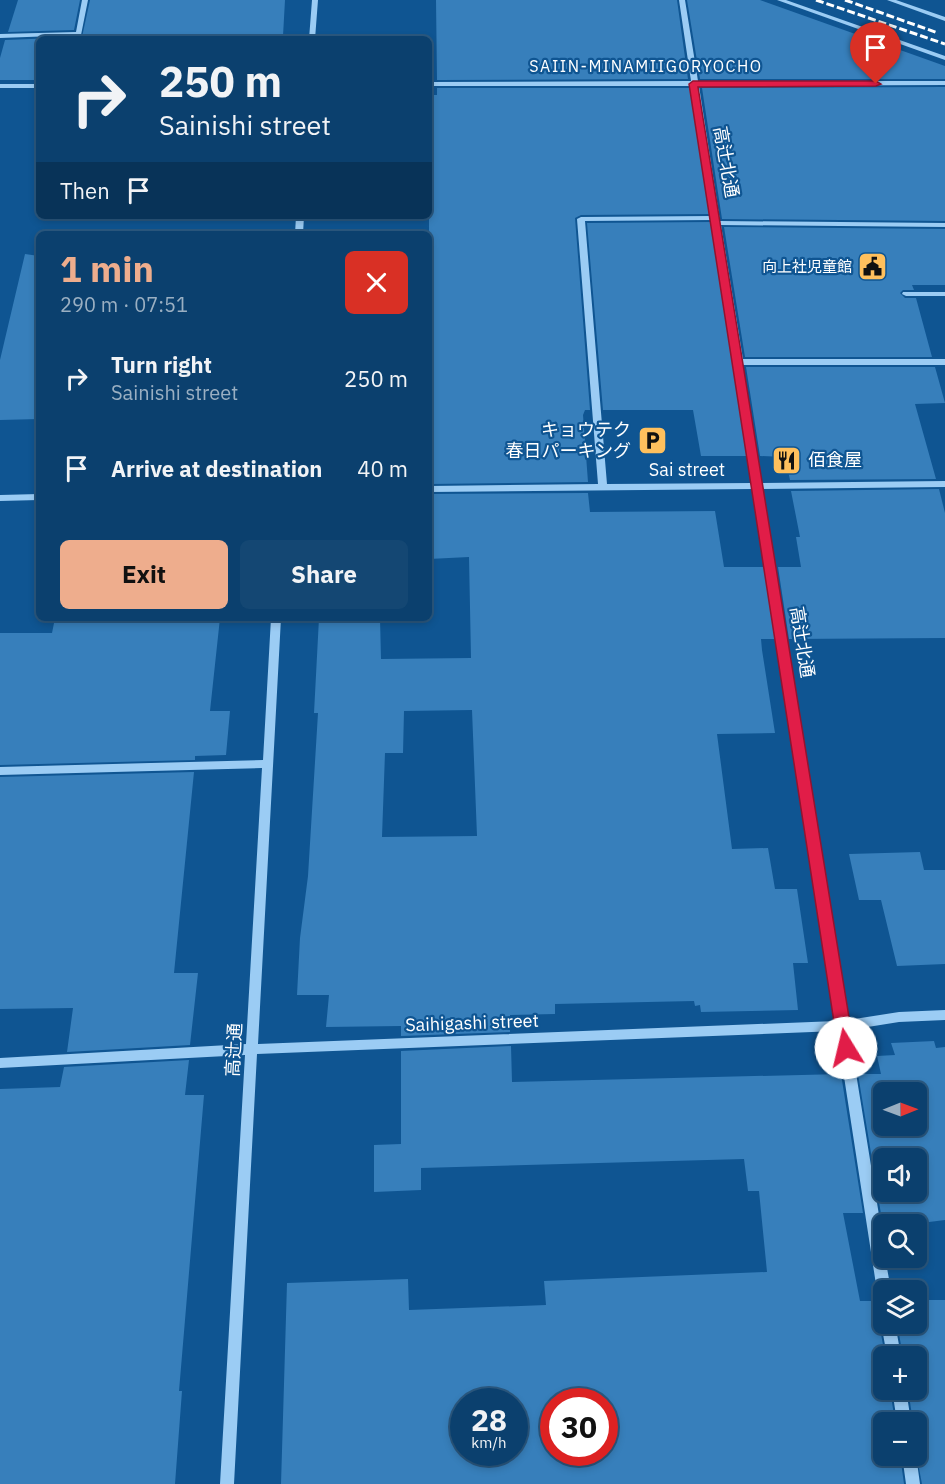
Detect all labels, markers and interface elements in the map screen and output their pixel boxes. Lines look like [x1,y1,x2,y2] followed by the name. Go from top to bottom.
[850,22,901,84] pin
[859,31,892,64] icon: arrive
[159,54,282,109] text: 250 m
[529,56,763,76] district label: SAIIN-MINAMIIGORYOCHO
[60,60,138,138] icon: right
[159,107,331,142] text: Sainishi street
[709,124,744,199] street label: 高辻北通
[122,174,155,207] icon: arrive
[60,176,110,205] text: Then
[60,245,154,292] text: 1 min
[345,251,408,314] button: close
[857,251,889,283] public building icon: 向上社児童館
[762,257,852,276] place label: 向上社児童館
[60,291,188,318] text: 290 m · 07:51
[111,350,212,379] text: Turn right
[60,362,93,395] icon: right
[344,364,408,393] text: 250 m
[111,379,238,406] text: Sainishi street
[506,418,631,462] place label: キョウテク 春日パーキング
[636,424,668,456] parking icon: キョウテク 春日パーキング
[771,444,803,476] restaurant icon: 佰食屋
[808,448,862,471] place label: 佰食屋
[60,452,93,485] icon: arrive
[111,454,322,483] text: Arrive at destination
[357,454,408,483] text: 40 m
[649,458,725,481] street label: Sai street
[60,540,228,609] button: Exit
[240,540,408,609] button: Share
[786,605,819,679] street label: 高辻北通
[405,1009,539,1036] street label: Saihigashi street
[814,1016,878,1080] position arrow
[221,1022,246,1078] street label: 高辻通
[873,1082,927,1136] north arrow
[873,1082,927,1466] map controls
[873,1148,927,1202] button: sound
[873,1214,927,1268] button: search
[873,1280,927,1334] button: layers
[873,1346,927,1400] button: +
[540,1388,618,1466] speed limit sign: 30
[471,1400,507,1439] text: 28
[873,1412,927,1466] button: −
[471,1433,507,1452] text: km/h

